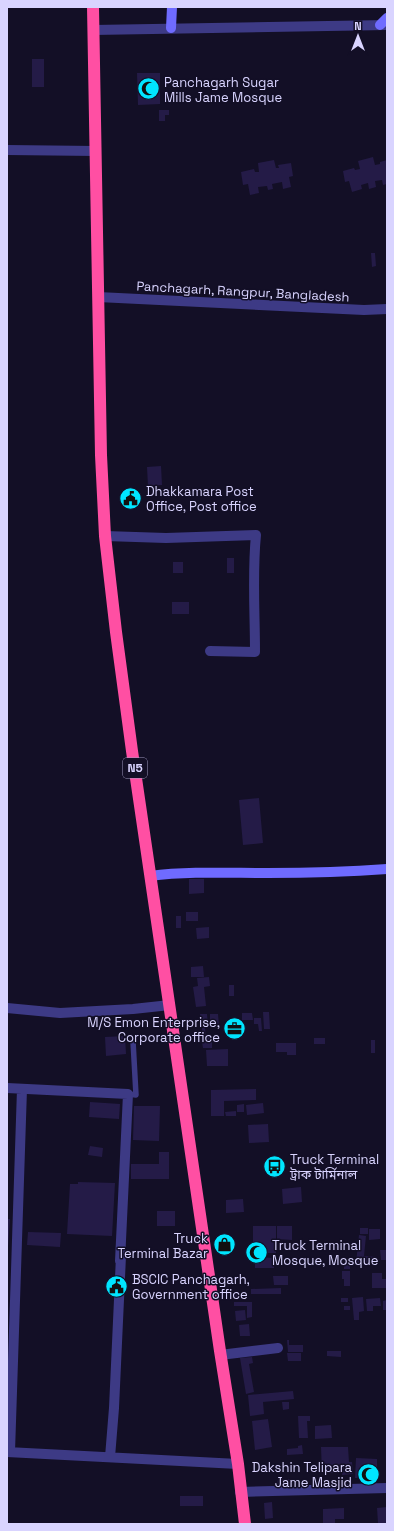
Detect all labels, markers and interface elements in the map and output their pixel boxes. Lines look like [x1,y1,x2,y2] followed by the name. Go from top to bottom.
[338,16,378,56] north arrow
[354,19,362,33] text: N
[164,74,282,106] place label: Panchagarh Sugar Mills Jame Mosque
[136,76,162,102] mosque icon: Panchagarh Sugar Mills Jame Mosque
[136,277,350,306] street label: Panchagarh, Rangpur, Bangladesh
[146,483,257,515] place label: Dhakkamara Post Office, Post office
[118,485,144,511] public building icon: Dhakkamara Post Office, Post office
[123,758,147,778] road number: N5
[87,1014,220,1046] place label: M/S Emon Enterprise, Corporate office
[222,1016,248,1042] office icon: M/S Emon Enterprise, Corporate office
[289,1151,379,1183] place label: Truck Terminal ট্রাক টার্মিনাল
[262,1153,288,1179] bus stop icon: Truck Terminal ট্রাক টার্মিনাল
[118,1230,208,1262] place label: Truck Terminal Bazar
[211,1232,237,1258] shop icon: Truck Terminal Bazar
[272,1237,378,1269] place label: Truck Terminal Mosque, Mosque
[244,1239,270,1265] mosque icon: Truck Terminal Mosque, Mosque
[132,1271,250,1303] place label: BSCIC Panchagarh, Government office
[104,1273,130,1299] public building icon: BSCIC Panchagarh, Government office
[252,1459,353,1491] place label: Dakshin Telipara Jame Masjid
[355,1461,381,1487] mosque icon: Dakshin Telipara Jame Masjid

